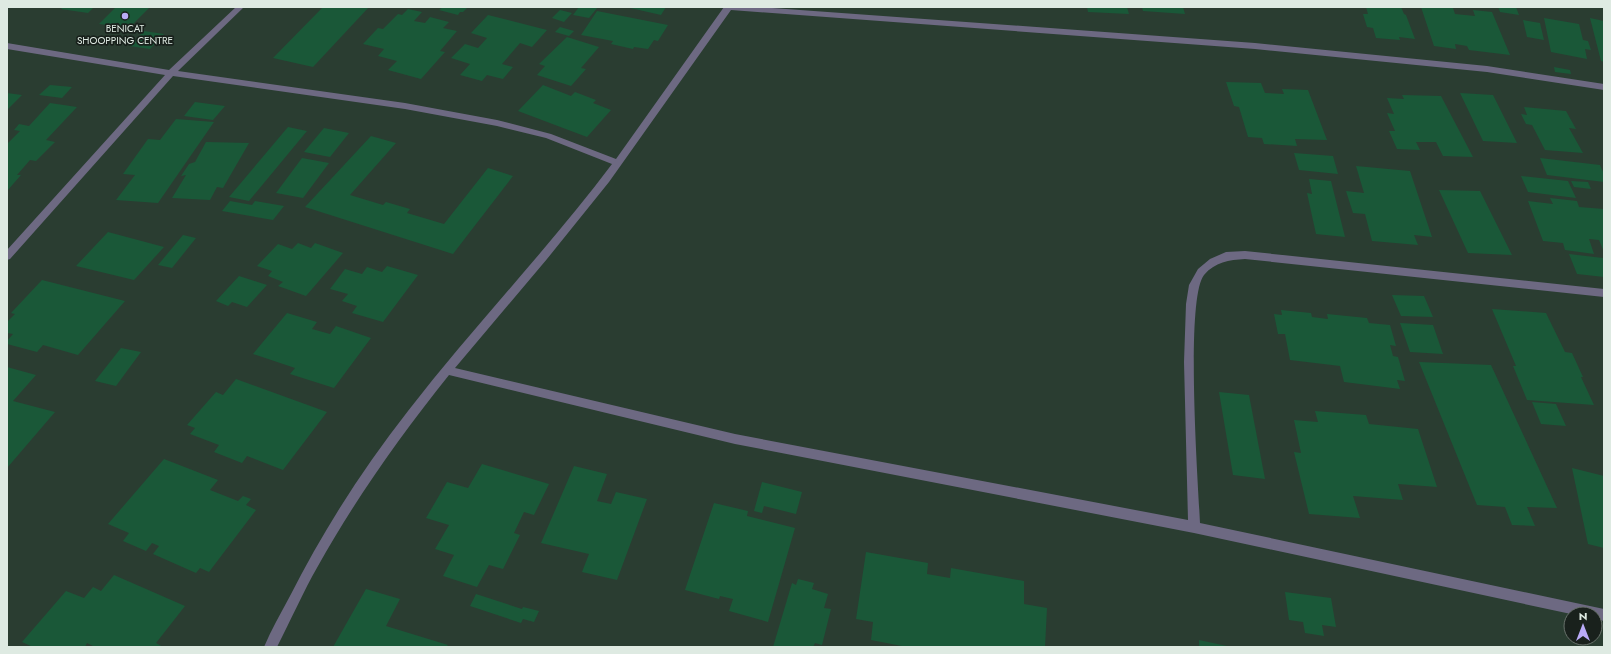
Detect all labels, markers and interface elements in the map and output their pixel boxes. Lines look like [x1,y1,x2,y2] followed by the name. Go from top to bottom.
[120,11,130,21] marker: BENICAT SHOOPPING CENTRE
[77,21,173,48] place label: BENICAT SHOOPPING CENTRE
[1563,606,1603,646] north arrow
[1579,608,1587,624] text: N

